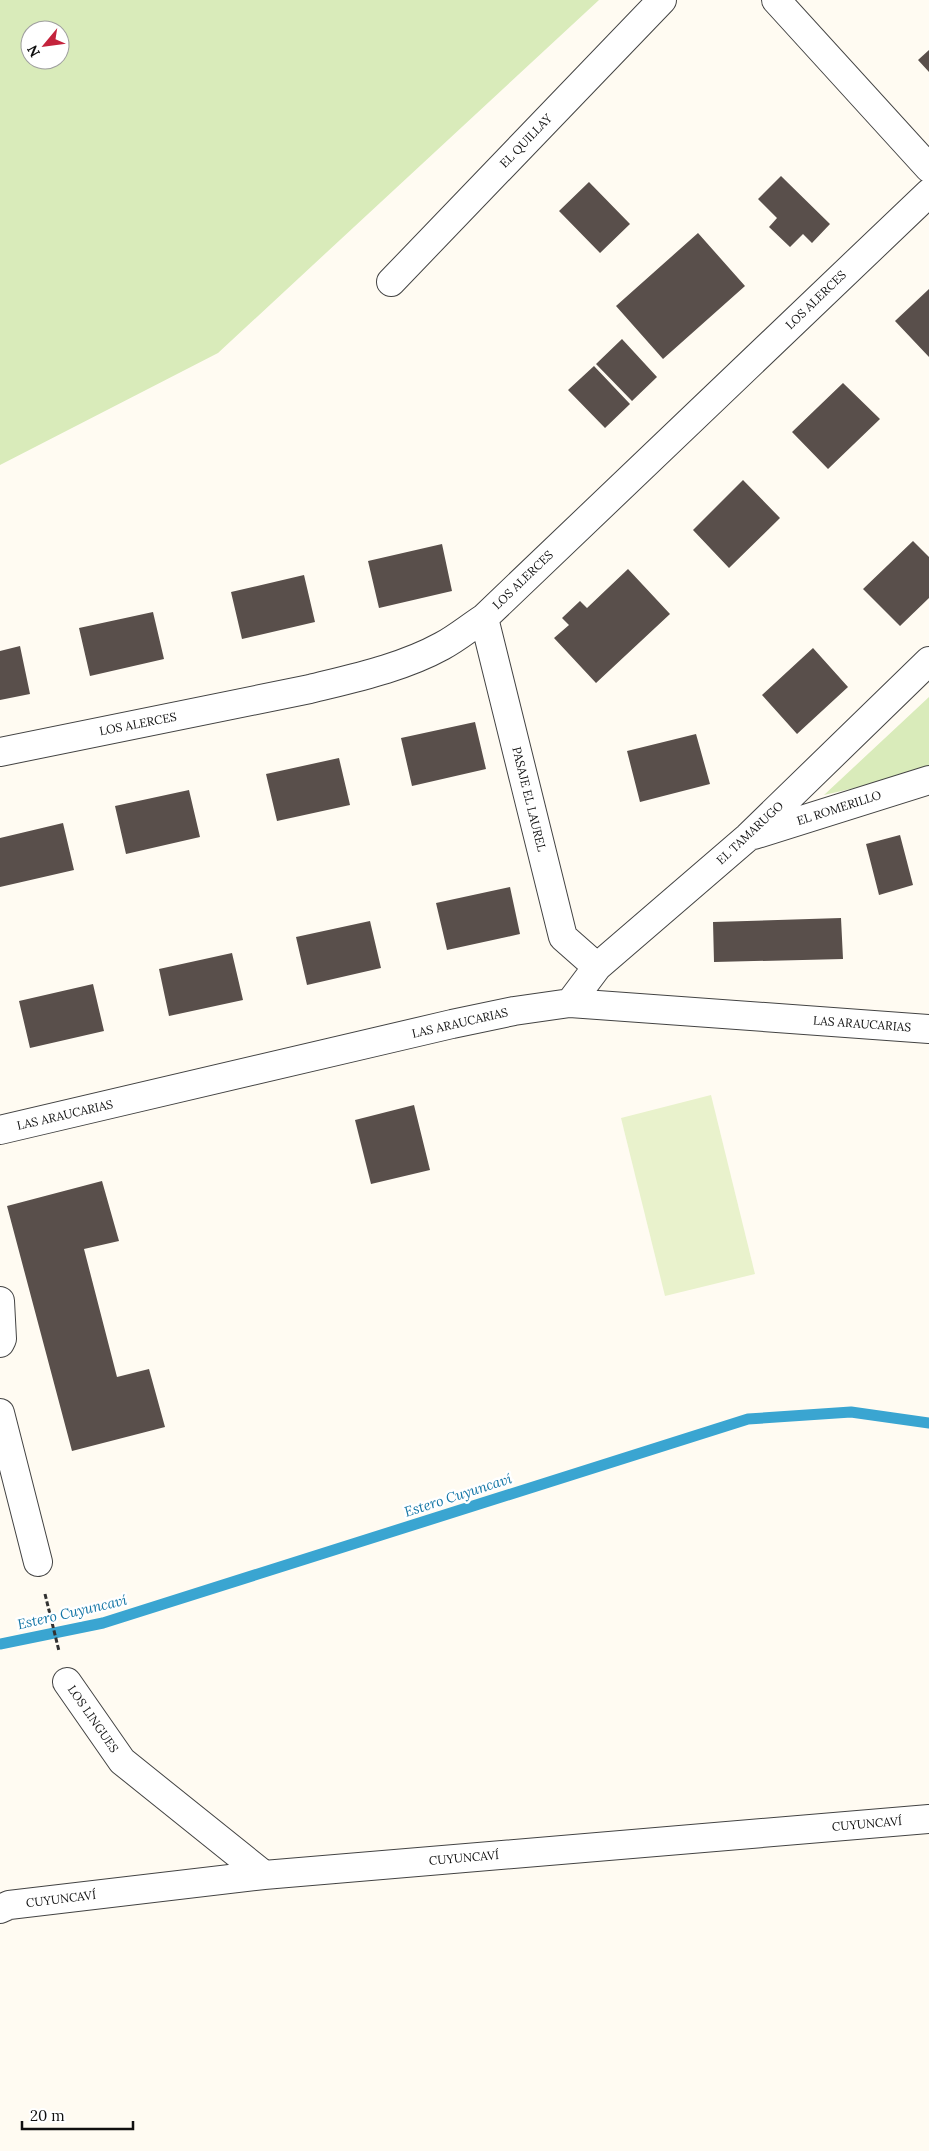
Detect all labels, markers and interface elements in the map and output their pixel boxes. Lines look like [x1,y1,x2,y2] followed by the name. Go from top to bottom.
[20,20,70,70] north arrow
[23,42,44,60] text: N
[496,110,555,171] street label: EL QUILLAY
[782,267,849,332] street label: LOS ALERCES
[489,547,556,612] street label: LOS ALERCES
[98,709,178,738] street label: LOS ALERCES
[509,745,550,853] street label: PASAJE EL LAUREL
[795,787,883,828] street label: EL ROMERILLO
[713,798,786,867] street label: EL TAMARUGO
[410,1004,510,1041] street label: LAS ARAUCARIAS
[813,1013,912,1034] street label: LAS ARAUCARIAS
[15,1096,115,1133] street label: LAS ARAUCARIAS
[402,1469,514,1521] water label: Estero Cuyuncaví
[15,1591,129,1633] water label: Estero Cuyuncaví
[65,1682,122,1755] street label: LOS LINGUES
[831,1813,903,1834] street label: CUYUNCAVÍ
[428,1847,500,1868] street label: CUYUNCAVÍ
[25,1887,97,1910] street label: CUYUNCAVÍ
[22,2098,134,2130] scale bar
[30,2106,65,2125] text: 20 m

